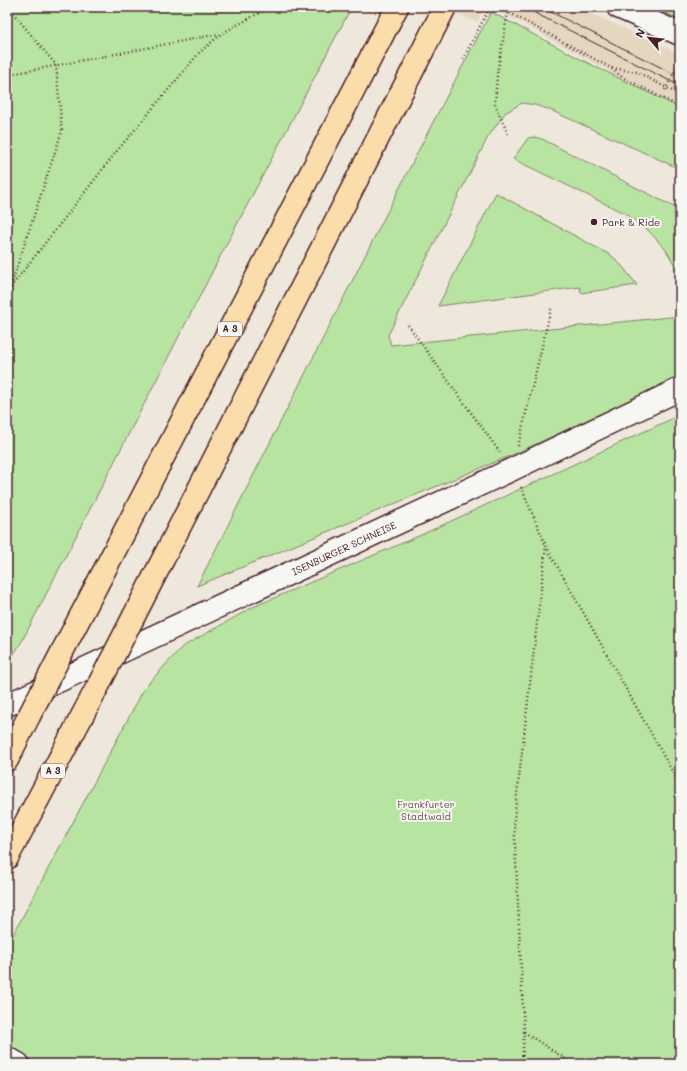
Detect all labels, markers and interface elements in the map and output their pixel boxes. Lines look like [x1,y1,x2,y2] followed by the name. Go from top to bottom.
[629,18,669,58] north arrow
[631,26,648,40] text: N
[602,215,660,229] place label: Park & Ride
[589,217,599,227] marker: Park & Ride
[218,322,242,336] road number: A 3
[289,517,399,578] street label: ISENBURGER SCHNEISE
[41,764,65,778] road number: A 3
[397,797,455,823] park label: Frankfurter Stadtwald

